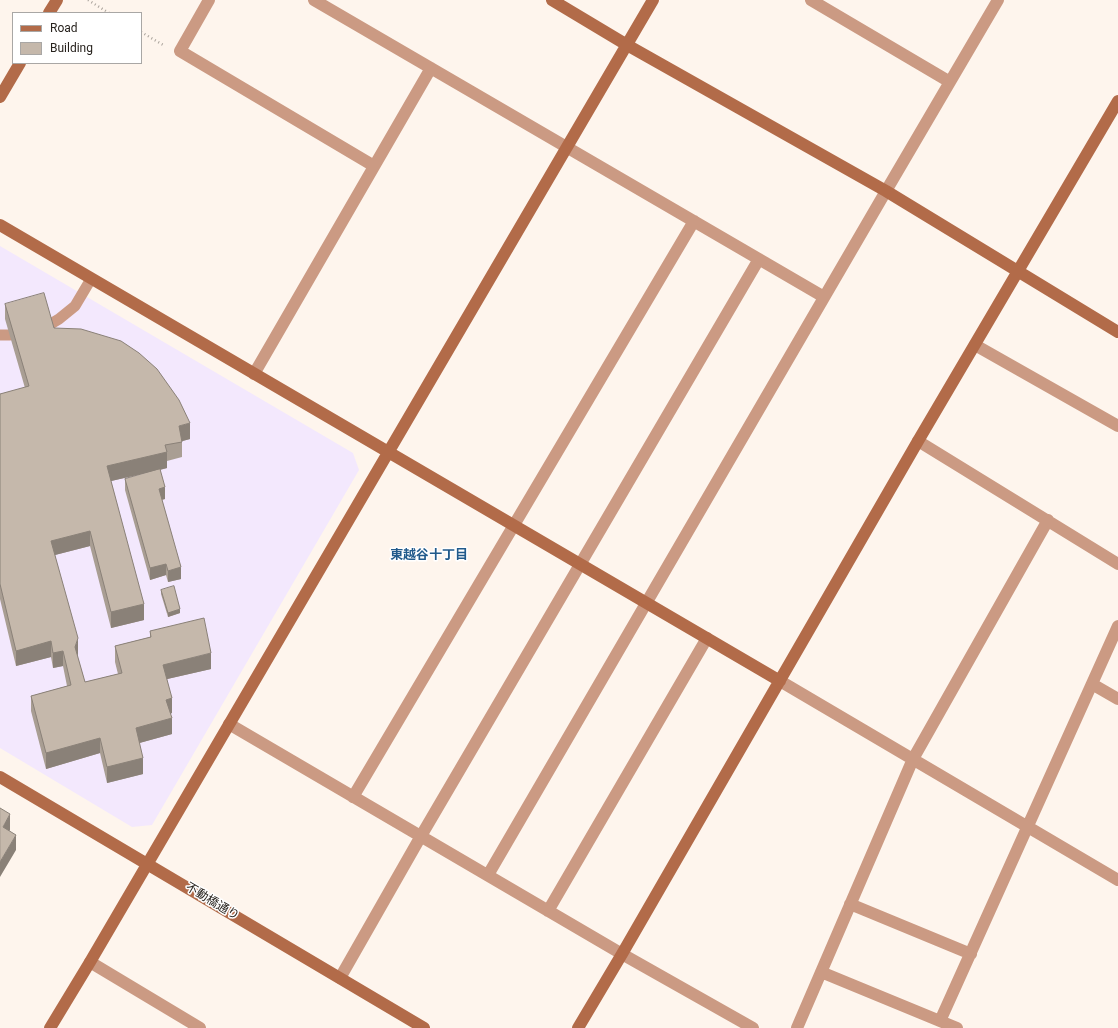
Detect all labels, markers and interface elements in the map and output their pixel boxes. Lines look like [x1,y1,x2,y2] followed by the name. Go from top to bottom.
[12,12,142,64] legend
[50,21,78,35] text: Road
[50,41,93,55] text: Building
[390,548,468,564] district label: 東越谷十丁目
[183,880,241,924] street label: 不動橋通り

